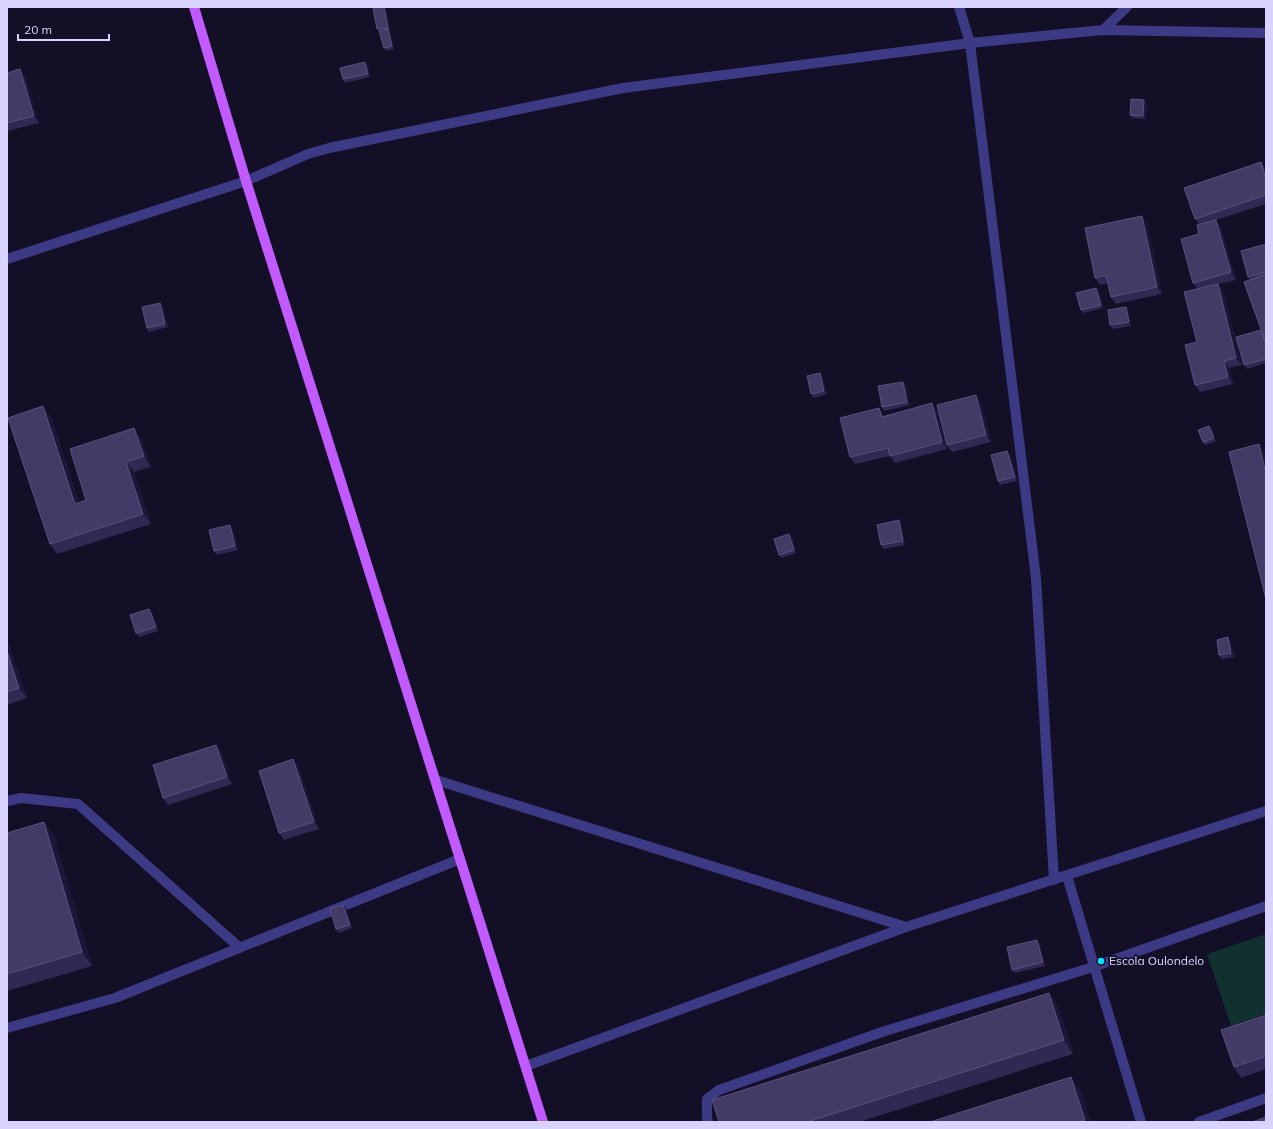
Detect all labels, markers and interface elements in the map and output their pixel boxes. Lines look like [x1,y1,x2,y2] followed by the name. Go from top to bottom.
[18,16,109,42] scale bar
[24,22,52,37] text: 20 m
[1109,953,1204,968] place label: Escola Oulondelo
[1096,956,1106,966] marker: Escola Oulondelo

